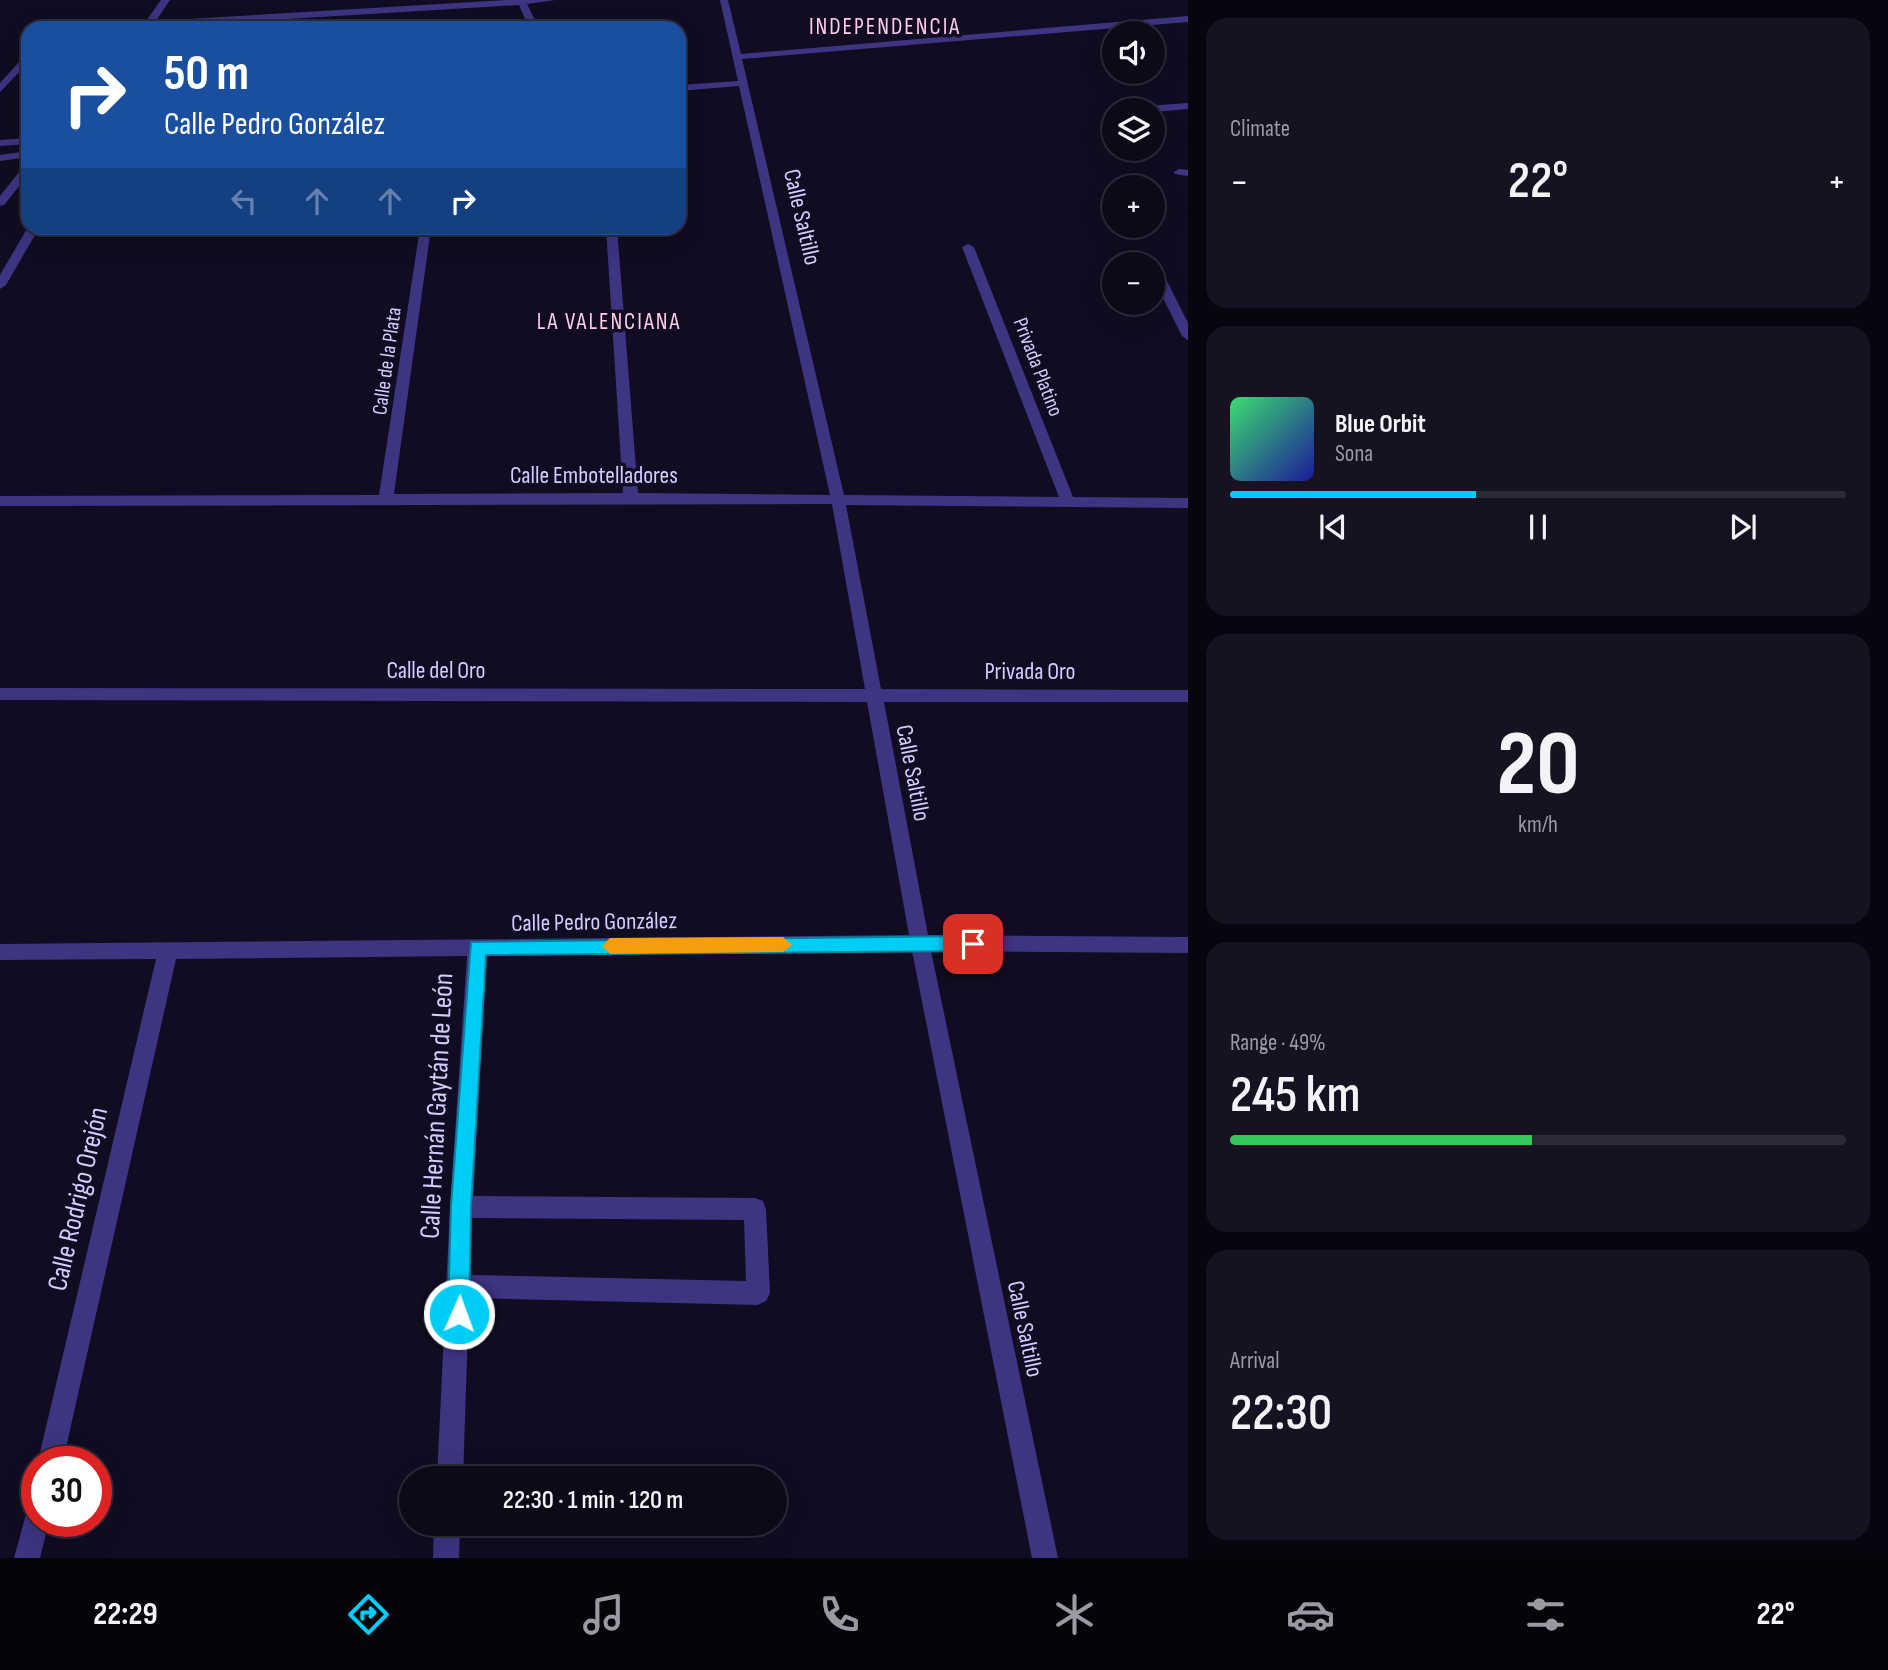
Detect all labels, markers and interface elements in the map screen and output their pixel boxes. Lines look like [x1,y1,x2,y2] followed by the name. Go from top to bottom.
[809,13,961,41] district label: INDEPENDENCIA
[1102,21,1165,315] map controls
[1102,21,1165,84] button: sound
[164,45,249,104] text: 50 m
[49,49,140,140] icon: right
[1102,98,1165,161] button: layers
[164,105,385,144] text: Calle Pedro González
[1230,115,1290,143] text: Climate
[1508,150,1568,213] text: 22°
[1230,160,1249,205] text: −
[1827,160,1846,205] text: +
[777,166,827,268] street label: Calle Saltillo
[1102,175,1165,238] button: +
[225,182,263,220] icon: left
[298,182,336,220] icon: ahead
[371,182,409,220] icon: ahead
[444,182,482,220] icon: right
[1102,252,1165,315] button: −
[367,305,407,417] street label: Calle de la Plata
[537,308,681,336] district label: LA VALENCIANA
[1008,314,1068,420] street label: Privada Platino
[1335,409,1426,440] text: Blue Orbit
[1335,440,1373,468] text: Sona
[510,461,678,490] street label: Calle Embotelladores
[1314,508,1352,546] icon: previous
[1519,508,1557,546] icon: pause
[1724,508,1762,546] icon: next
[386,656,486,685] street label: Calle del Oro
[984,657,1076,686] street label: Privada Oro
[1496,711,1580,820] text: 20
[889,722,937,824] street label: Calle Saltillo
[1518,811,1558,839] text: km/h
[511,906,678,938] street label: Calle Pedro González
[943,914,1003,974] pin
[954,925,992,963] icon: arrive
[414,972,460,1240] street label: Calle Hernán Gaytán de León
[1230,1029,1326,1057] text: Range · 49%
[1230,1064,1361,1127] text: 245 km
[41,1104,115,1294] street label: Calle Rodrigo Orejón
[422,1277,496,1351] position arrow
[1001,1278,1049,1380] street label: Calle Saltillo
[1230,1347,1279,1375] text: Arrival
[1230,1382,1332,1445] text: 22:30
[21,1446,112,1537] speed limit sign: 30
[503,1485,683,1516] text: 22:30 · 1 min · 120 m
[344,1590,393,1639] icon: directions
[579,1590,628,1639] icon: music
[815,1590,864,1639] icon: phone
[1050,1590,1099,1639] icon: climate
[1286,1590,1335,1639] icon: car
[1521,1590,1570,1639] icon: filters
[93,1595,158,1634] text: 22:29
[1757,1595,1795,1634] text: 22°

